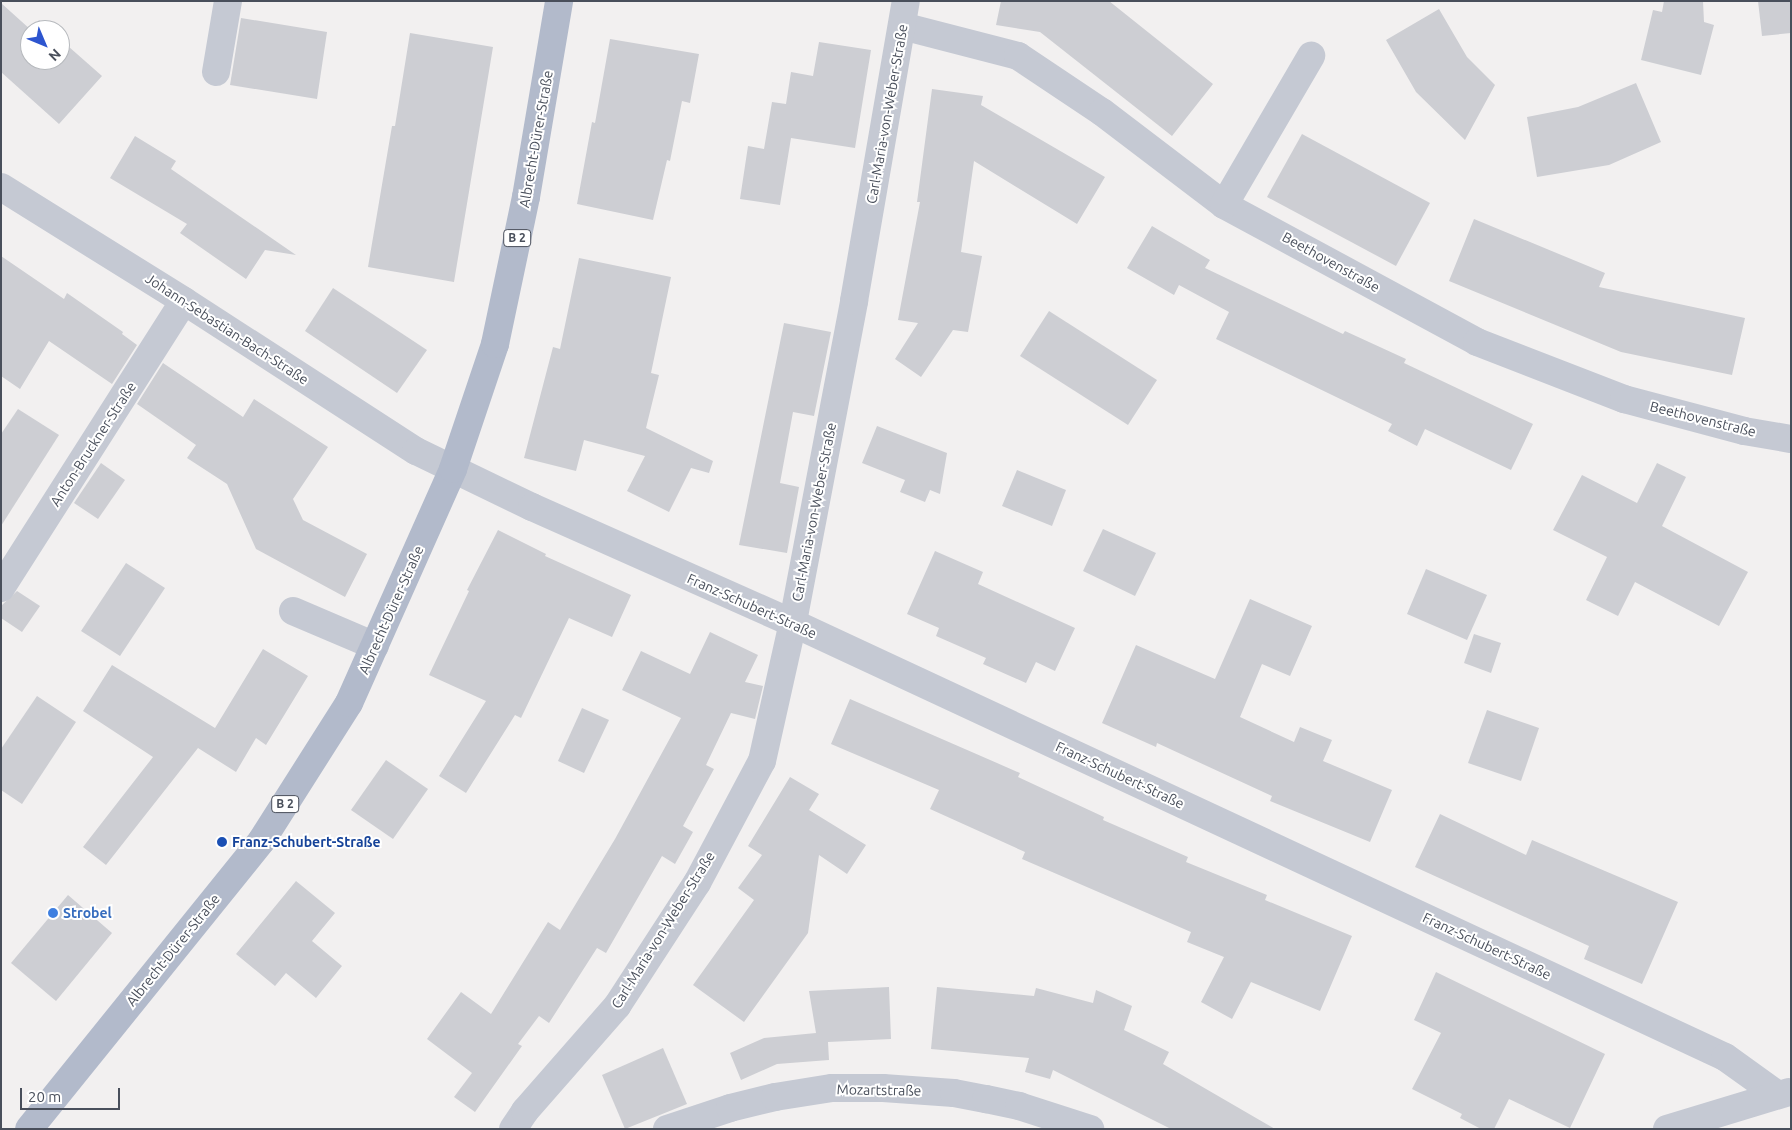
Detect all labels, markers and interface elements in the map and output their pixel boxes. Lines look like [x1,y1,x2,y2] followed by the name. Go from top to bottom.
[20,20,70,70] north arrow
[863,23,911,205] street label: Carl-Maria-von-Weber-Straße
[46,46,64,64] text: N
[516,69,556,209] street label: Albrecht-Dürer-Straße
[502,228,532,248] road number: B 2
[1279,228,1383,296] street label: Beethovenstraße
[142,270,312,388] street label: Johann-Sebastian-Bach-Straße
[47,379,139,509] street label: Anton-Bruckner-Straße
[1648,398,1758,440] street label: Beethovenstraße
[788,421,840,603] street label: Carl-Maria-von-Weber-Straße
[355,543,427,677] street label: Albrecht-Dürer-Straße
[685,570,819,642] street label: Franz-Schubert-Straße
[1053,738,1187,812] street label: Franz-Schubert-Straße
[270,794,300,814] road number: B 2
[232,834,381,850] place label: Franz-Schubert-Straße
[216,836,228,848] marker: Franz-Schubert-Straße
[608,848,718,1012] street label: Carl-Maria-von-Weber-Straße
[123,891,223,1009] street label: Albrecht-Dürer-Straße
[63,905,112,921] place label: Strobel
[47,907,59,919] marker: Strobel
[1420,909,1554,983] street label: Franz-Schubert-Straße
[22,1078,122,1110] scale bar
[836,1081,922,1099] street label: Mozartstraße
[28,1088,61,1105] text: 20 m

